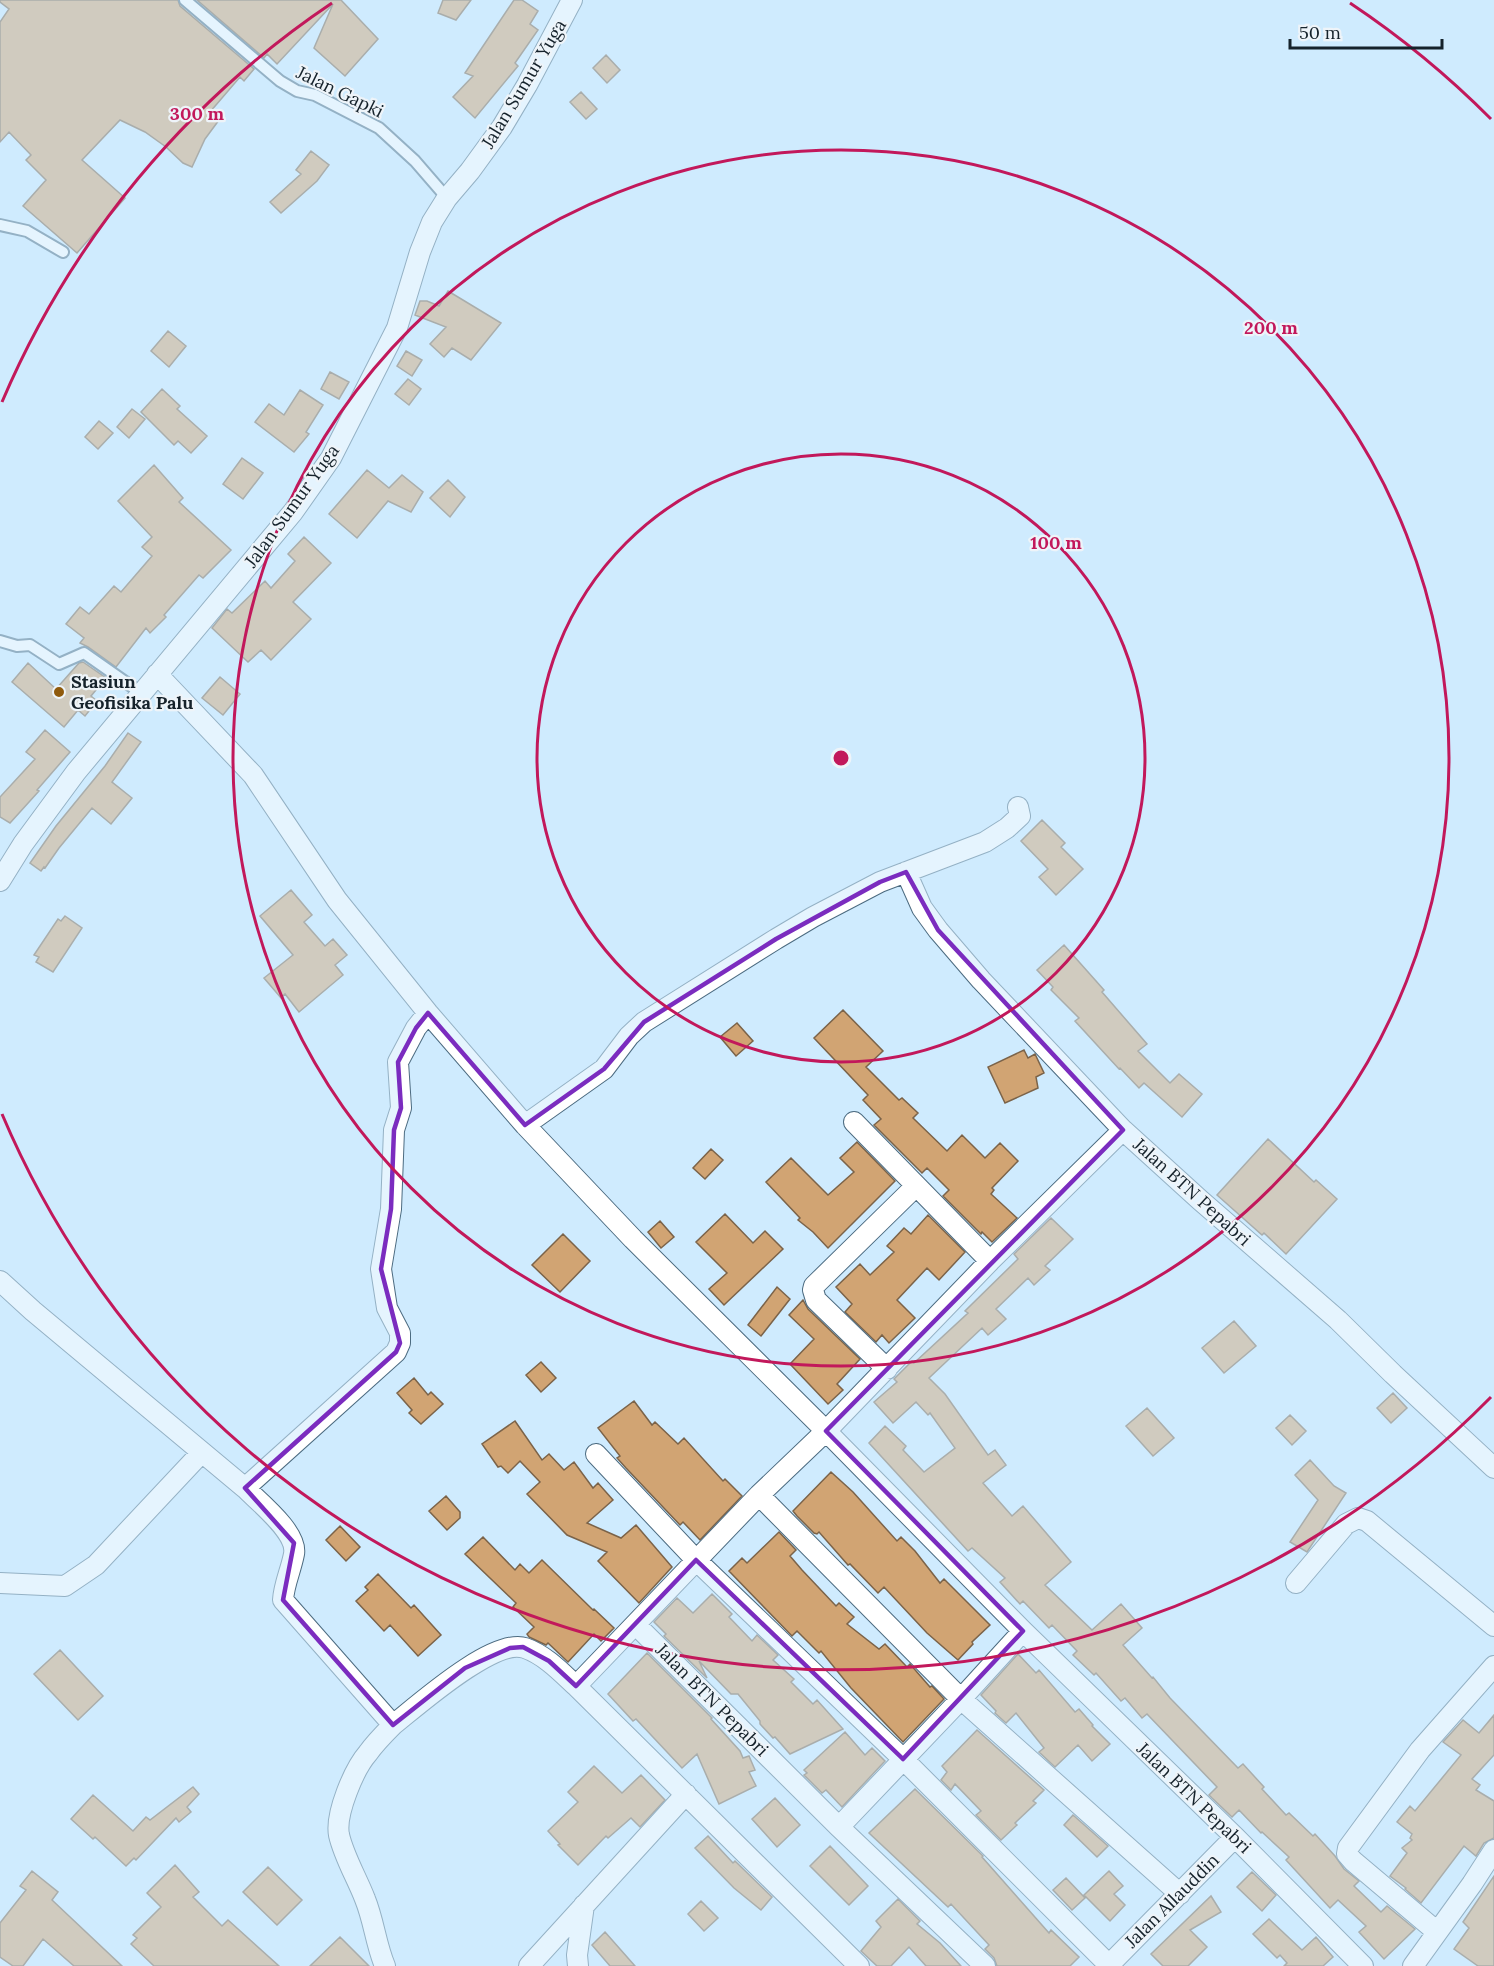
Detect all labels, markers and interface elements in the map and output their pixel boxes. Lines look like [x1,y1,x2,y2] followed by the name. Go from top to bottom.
[1290,12,1442,50] scale bar
[476,15,571,153] street label: Jalan Sumur Yuga
[1299,21,1341,44] text: 50 m
[292,60,388,123] street label: Jalan Gapki
[170,102,225,125] text: 300 m
[1244,316,1298,339] text: 200 m
[239,440,344,572] street label: Jalan Sumur Yuga
[1030,531,1082,554] text: 100 m
[71,670,193,714] place label: Stasiun Geofisika Palu
[52,685,66,699] marker: Stasiun Geofisika Palu
[831,748,851,768] centre of rings
[1128,1132,1256,1251] street label: Jalan BTN Pepabri
[650,1638,774,1761] street label: Jalan BTN Pepabri
[1132,1736,1256,1858] street label: Jalan BTN Pepabri
[1119,1849,1224,1953] street label: Jalan Allauddin

